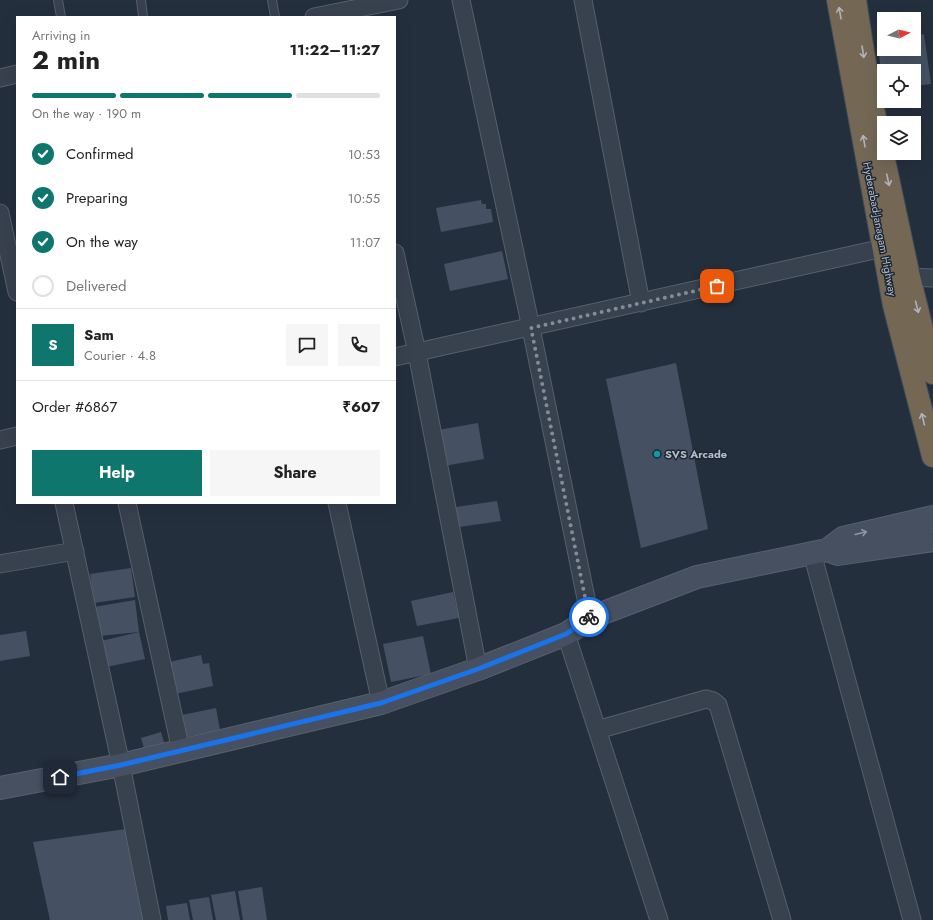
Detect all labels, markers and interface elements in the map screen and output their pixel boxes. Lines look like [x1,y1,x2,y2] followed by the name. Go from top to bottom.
[836,7,844,20] one-way arrow
[877,12,921,56] north arrow
[877,12,921,160] map controls
[32,26,90,45] text: Arriving in
[289,39,380,61] text: 11:22–11:27
[32,41,100,79] text: 2 min
[859,45,867,58] one-way arrow
[877,64,921,108] button: locate
[32,104,141,123] text: On the way · 190 m
[877,116,921,160] button: layers
[859,135,867,148] one-way arrow
[32,143,54,165] icon: check
[66,143,134,165] text: Confirmed
[348,145,380,164] text: 10:53
[859,160,901,298] street label: Hyderabad-Janagam Highway
[885,173,893,186] one-way arrow
[32,187,54,209] icon: check
[66,187,128,209] text: Preparing
[348,189,380,208] text: 10:55
[32,231,54,253] icon: check
[66,231,138,253] text: On the way
[350,233,380,252] text: 11:07
[700,269,734,303] pin
[66,275,127,297] text: Delivered
[706,275,728,297] icon: bag
[913,300,921,313] one-way arrow
[84,324,114,346] text: Sam
[286,324,328,366] button: chat
[338,324,380,366] button: phone
[48,334,58,356] text: S
[84,346,156,365] text: Courier · 4.8
[32,396,117,418] text: Order #6867
[342,396,380,418] text: ₹607
[919,412,927,425] one-way arrow
[665,446,727,462] place label: SVS Arcade
[652,449,662,459] marker: SVS Arcade
[32,450,202,496] button: Help
[210,450,380,496] button: Share
[855,529,868,537] one-way arrow
[569,597,609,637] courier
[578,606,600,628] icon: bike
[43,760,77,794] pin
[49,766,71,788] icon: home

